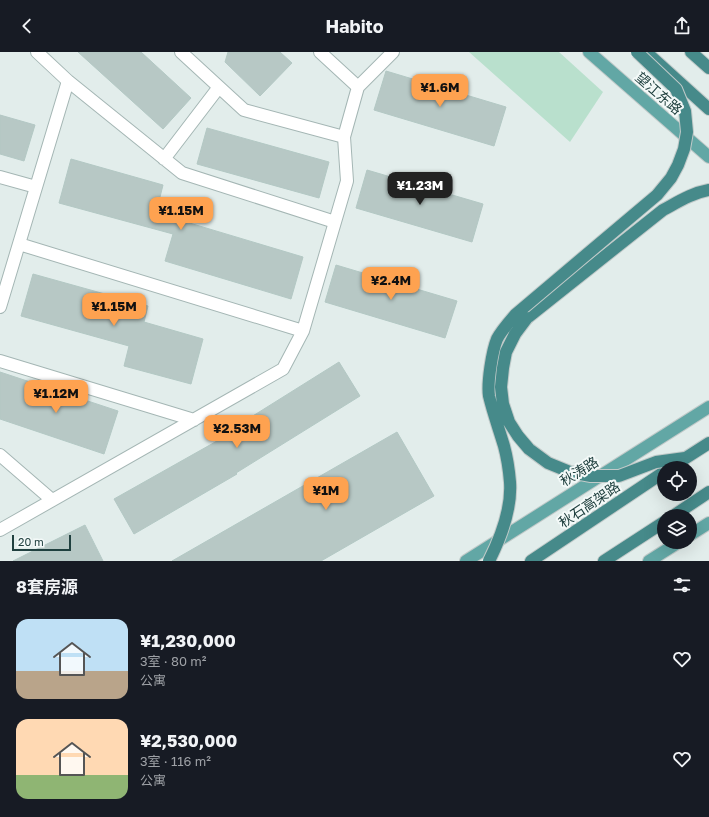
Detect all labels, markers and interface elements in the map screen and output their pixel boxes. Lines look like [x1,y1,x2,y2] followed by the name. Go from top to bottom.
[16,15,38,37] icon: back
[325,15,384,37] text: Habito
[671,15,693,37] icon: share
[632,68,686,118] street label: 望江东路
[412,74,468,108] pin: ¥1.6M
[420,79,460,95] text: ¥1.6M
[387,172,453,206] pin: ¥1.23M
[397,177,443,193] text: ¥1.23M
[148,197,214,231] pin: ¥1.15M
[158,202,204,218] text: ¥1.15M
[363,267,419,301] pin: ¥2.4M
[371,272,411,288] text: ¥2.4M
[81,293,147,327] pin: ¥1.15M
[91,298,137,314] text: ¥1.15M
[23,380,89,414] pin: ¥1.12M
[33,385,79,401] text: ¥1.12M
[204,415,270,449] pin: ¥2.53M
[213,420,261,436] text: ¥2.53M
[557,453,601,489] street label: 秋涛路
[657,461,697,549] map controls
[657,461,697,501] button: locate
[307,477,345,511] pin: ¥1M
[555,477,623,531] street label: 秋石高架路
[313,482,339,498] text: ¥1M
[657,509,697,549] button: layers
[12,533,71,552] scale bar
[18,535,44,548] text: 20 m
[671,574,693,596] icon: filters
[16,576,78,597] text: 8套房源
[140,630,236,651] text: ¥1,230,000
[48,635,96,683] icon: home
[671,648,693,670] icon: heart
[140,653,206,669] text: 3室 · 80 m²
[140,672,166,688] text: 公寓
[140,730,237,751] text: ¥2,530,000
[48,735,96,783] icon: home
[671,748,693,770] icon: heart
[140,753,211,769] text: 3室 · 116 m²
[140,772,166,788] text: 公寓

